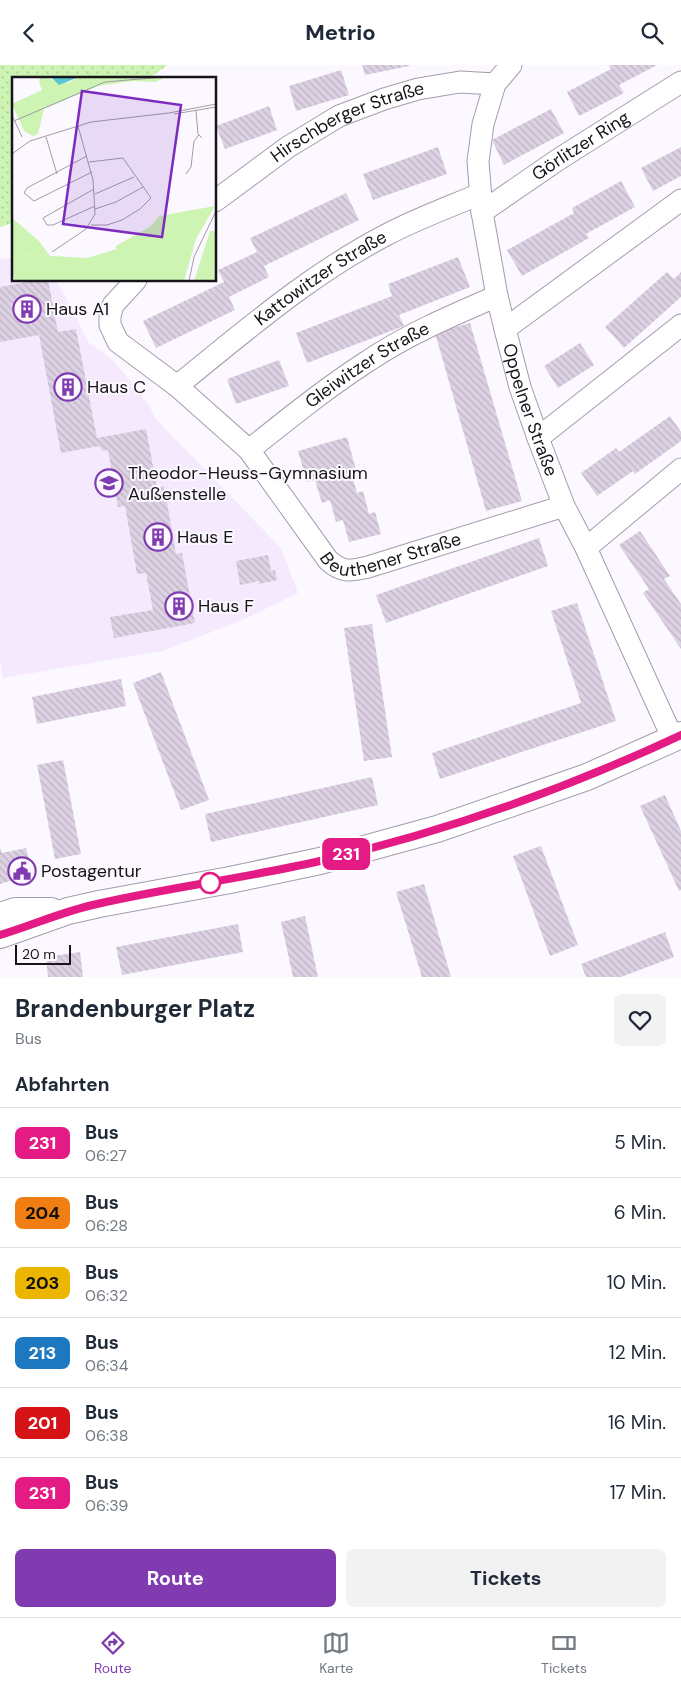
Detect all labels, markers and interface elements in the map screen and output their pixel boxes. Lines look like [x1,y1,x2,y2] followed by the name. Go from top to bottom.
[305,18,376,47] text: Metrio
[15,19,43,47] icon: back
[638,19,666,47] icon: search
[266,76,426,168] street label: Hirschberger Straße
[12,77,216,281] inset map
[527,105,634,186] street label: Görlitzer Ring
[249,225,391,331] street label: Kattowitzer Straße
[12,294,42,324] building icon: Haus A1
[46,297,109,321] place label: Haus A1
[300,316,433,414] street label: Gleiwitzer Straße
[497,341,563,480] street label: Oppelner Straße
[53,372,83,402] building icon: Haus C
[87,375,146,399] place label: Haus C
[128,461,368,506] place label: Theodor-Heuss-Gymnasium Außenstelle
[94,468,124,498] school or university icon: Theodor-Heuss-Gymnasium Außenstelle
[143,522,173,552] building icon: Haus E
[177,525,233,549] place label: Haus E
[314,527,464,582] street label: Beuthener Straße
[164,591,194,621] building icon: Haus F
[198,594,254,618] place label: Haus F
[317,838,375,870] line badge: 231
[332,842,360,866] text: 231
[7,856,37,886] public building icon: Postagentur
[41,859,142,883] place label: Postagentur
[199,872,221,894] unlabelled marker
[15,942,71,965] scale bar
[22,945,56,963] text: 20 m
[15,993,255,1024] text: Brandenburger Platz
[614,994,666,1046] button: heart
[15,1028,42,1049] text: Bus
[15,1072,109,1097] text: Abfahrten
[85,1120,119,1145] text: Bus
[614,1130,666,1155] text: 5 Min.
[29,1131,56,1155] text: 231
[85,1145,127,1166] text: 06:27
[85,1190,119,1215] text: Bus
[614,1200,666,1225] text: 6 Min.
[25,1201,60,1225] text: 204
[85,1215,128,1236] text: 06:28
[85,1260,119,1285] text: Bus
[607,1270,666,1295] text: 10 Min.
[26,1271,59,1295] text: 203
[85,1285,128,1306] text: 06:32
[85,1330,119,1355] text: Bus
[609,1340,666,1365] text: 12 Min.
[29,1341,56,1365] text: 213
[85,1355,128,1376] text: 06:34
[85,1400,119,1425] text: Bus
[608,1410,666,1435] text: 16 Min.
[28,1411,57,1435] text: 201
[85,1425,128,1446] text: 06:38
[85,1470,119,1495] text: Bus
[610,1480,666,1505] text: 17 Min.
[29,1481,56,1505] text: 231
[85,1495,128,1516] text: 06:39
[15,1549,336,1607] button: Route
[346,1549,666,1607] button: Tickets
[94,1629,131,1677] tab: Route
[319,1629,353,1677] tab: Karte
[541,1629,587,1677] tab: Tickets

